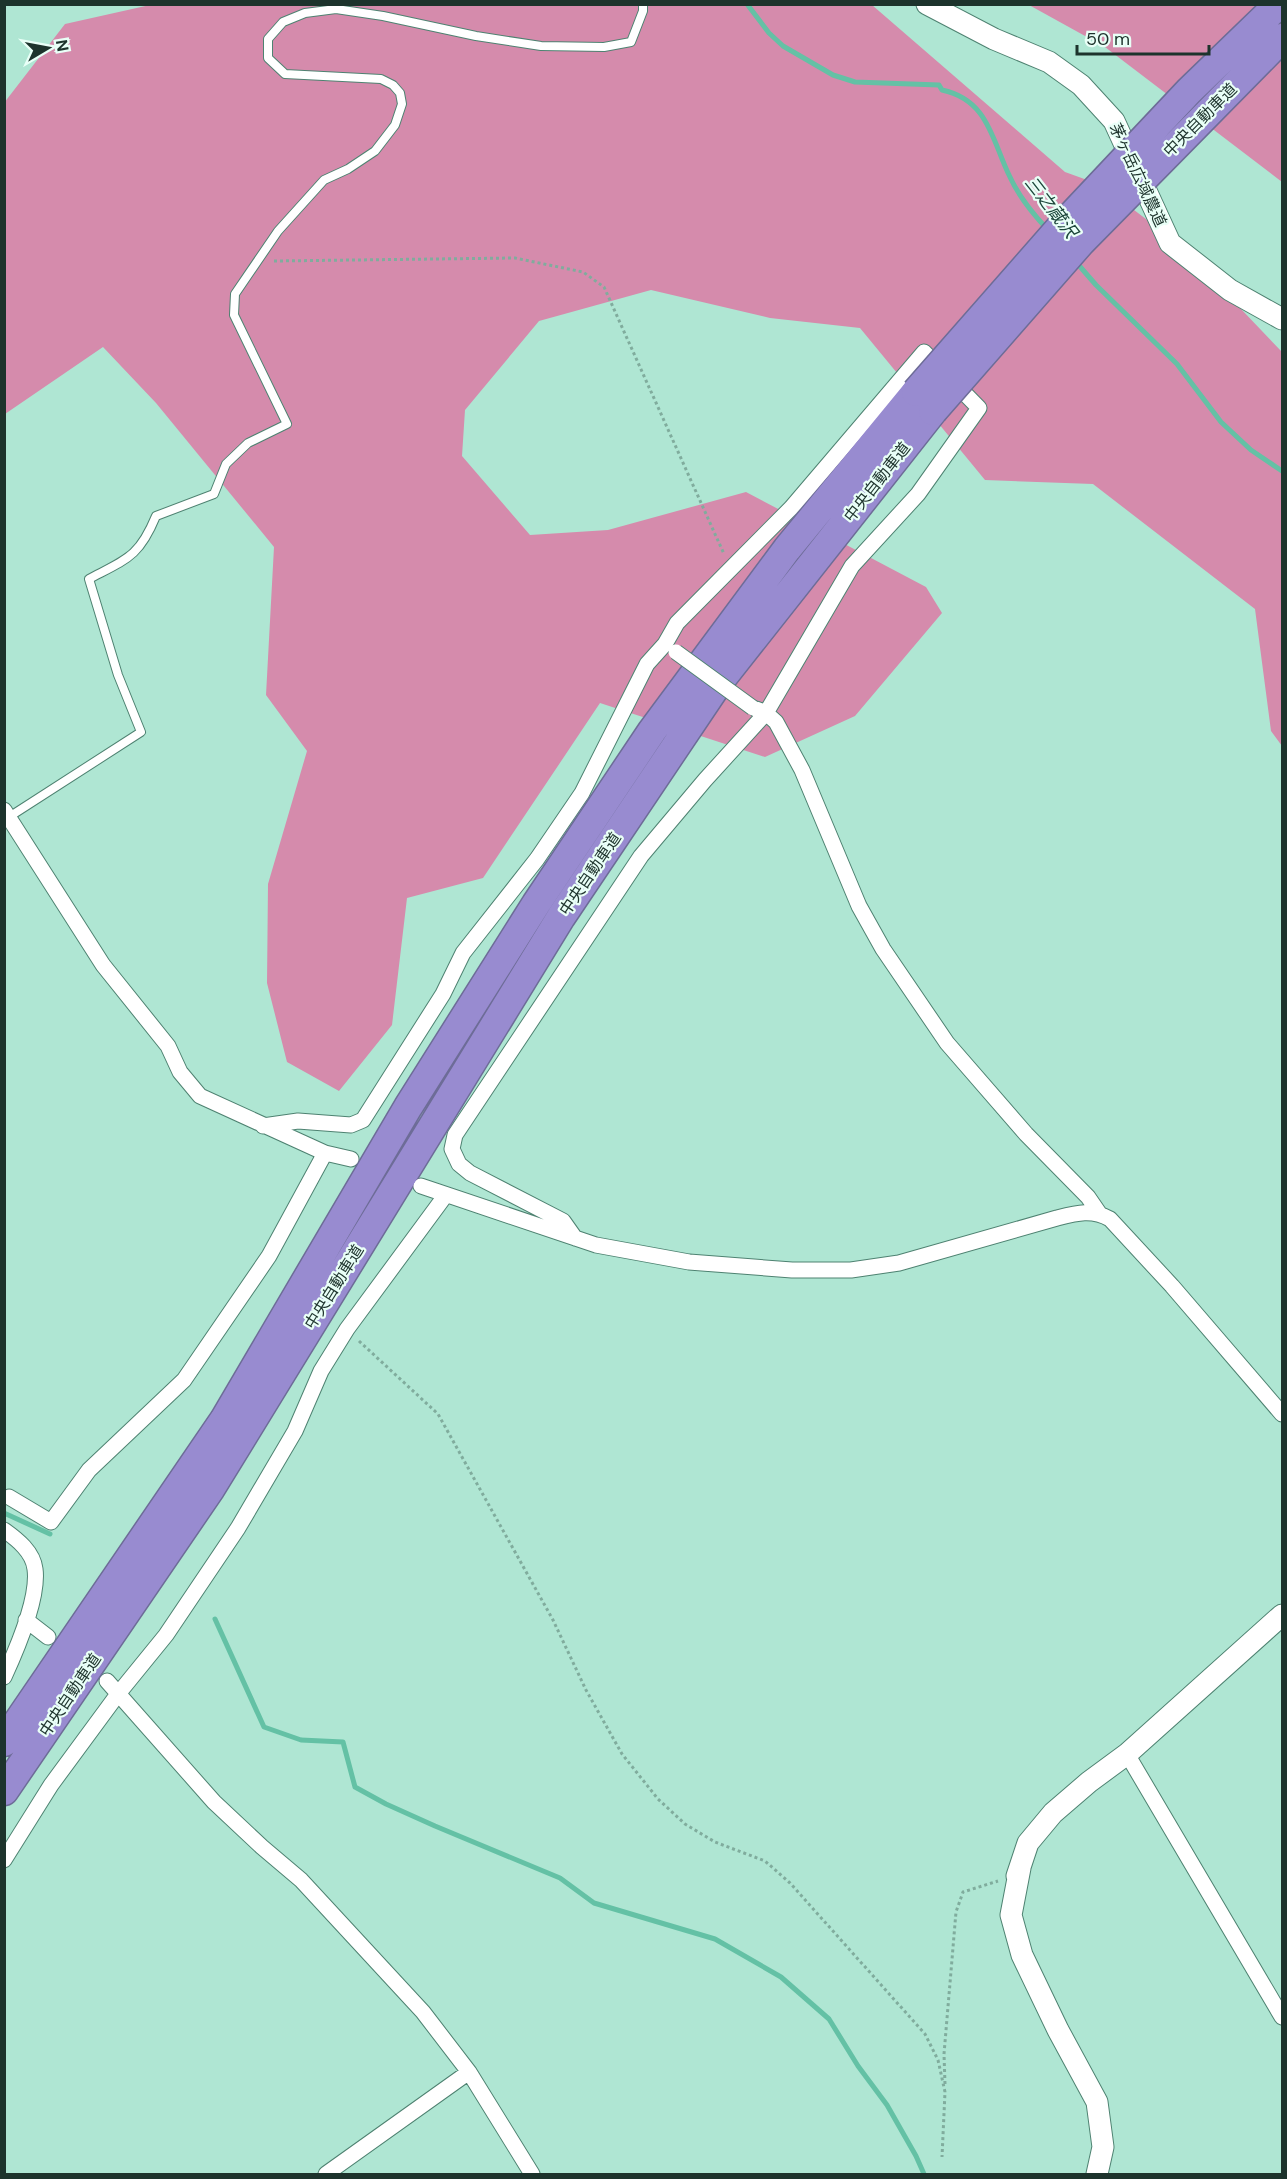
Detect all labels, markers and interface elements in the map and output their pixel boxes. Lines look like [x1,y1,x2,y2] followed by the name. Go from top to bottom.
[18,18,78,78] north arrow
[1077,18,1209,56] scale bar
[1086,27,1130,51] text: 50 m
[51,38,74,53] text: N
[1159,79,1241,161] street label: 中央自動車道
[1105,120,1171,230] street label: 茅ヶ岳広域農道
[1019,171,1084,244] water label: 三之蔵沢
[839,438,915,526] street label: 中央自動車道
[554,828,626,920] street label: 中央自動車道
[300,1241,368,1333] street label: 中央自動車道
[34,1649,106,1741] street label: 中央自動車道

